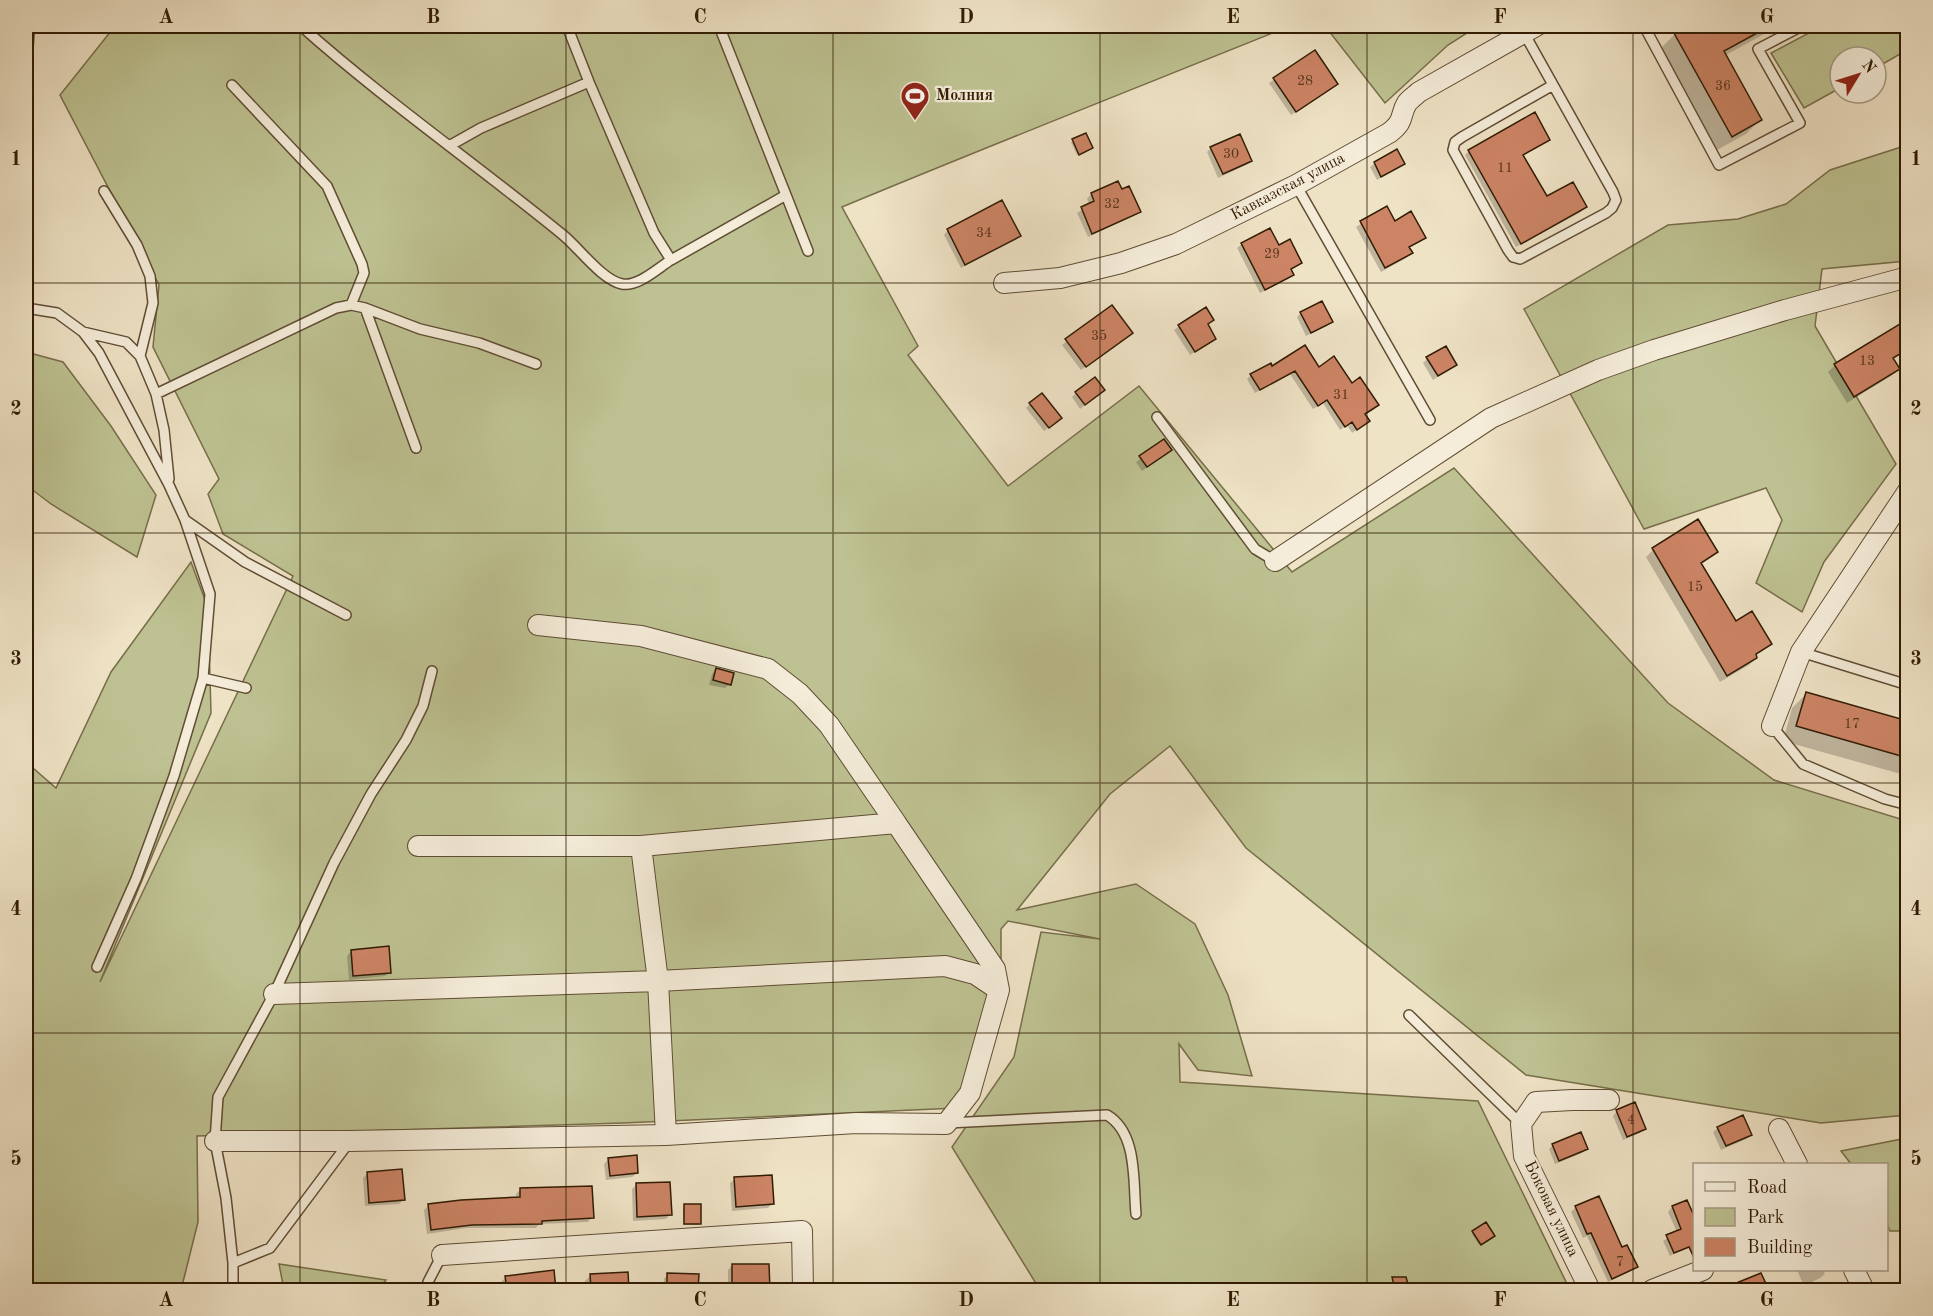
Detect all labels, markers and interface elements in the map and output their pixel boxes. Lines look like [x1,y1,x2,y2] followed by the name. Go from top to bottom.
[158,8,174,28] text: A
[426,8,440,28] text: B
[693,8,707,28] text: C
[958,8,974,28] text: D
[1226,8,1240,28] text: E
[1493,8,1507,28] text: F
[1760,8,1774,28] text: G
[1828,45,1888,105] north arrow
[1858,57,1879,77] text: N
[1297,74,1313,88] house number: 28
[1715,79,1731,93] house number: 36
[899,80,931,122] sports icon: Молния
[936,88,993,104] place label: Молния
[1223,147,1239,161] house number: 30
[10,150,22,170] text: 1
[1228,150,1348,224] street label: Кавказская улица
[1910,150,1922,170] text: 1
[1497,161,1513,175] house number: 11
[1104,197,1120,211] house number: 32
[976,226,992,240] house number: 34
[1264,247,1280,261] house number: 29
[1091,329,1107,343] house number: 35
[1859,354,1875,368] house number: 13
[1333,388,1349,402] house number: 31
[10,400,22,420] text: 2
[1910,400,1922,420] text: 2
[1687,580,1703,594] house number: 15
[10,650,22,670] text: 3
[1910,650,1922,670] text: 3
[1844,717,1860,731] house number: 17
[10,900,22,920] text: 4
[1910,900,1922,920] text: 4
[1627,1113,1635,1127] house number: 4
[10,1149,22,1170] text: 5
[1910,1149,1922,1170] text: 5
[1521,1159,1581,1260] street label: Боковая улица
[1693,1163,1888,1271] legend
[1747,1179,1787,1197] text: Road
[1747,1209,1784,1227] text: Park
[1747,1239,1813,1257] text: Building
[1616,1255,1624,1269] house number: 7
[158,1291,174,1311] text: A
[426,1291,440,1311] text: B
[693,1291,707,1311] text: C
[958,1291,974,1311] text: D
[1226,1291,1240,1311] text: E
[1493,1291,1507,1311] text: F
[1760,1291,1774,1311] text: G

